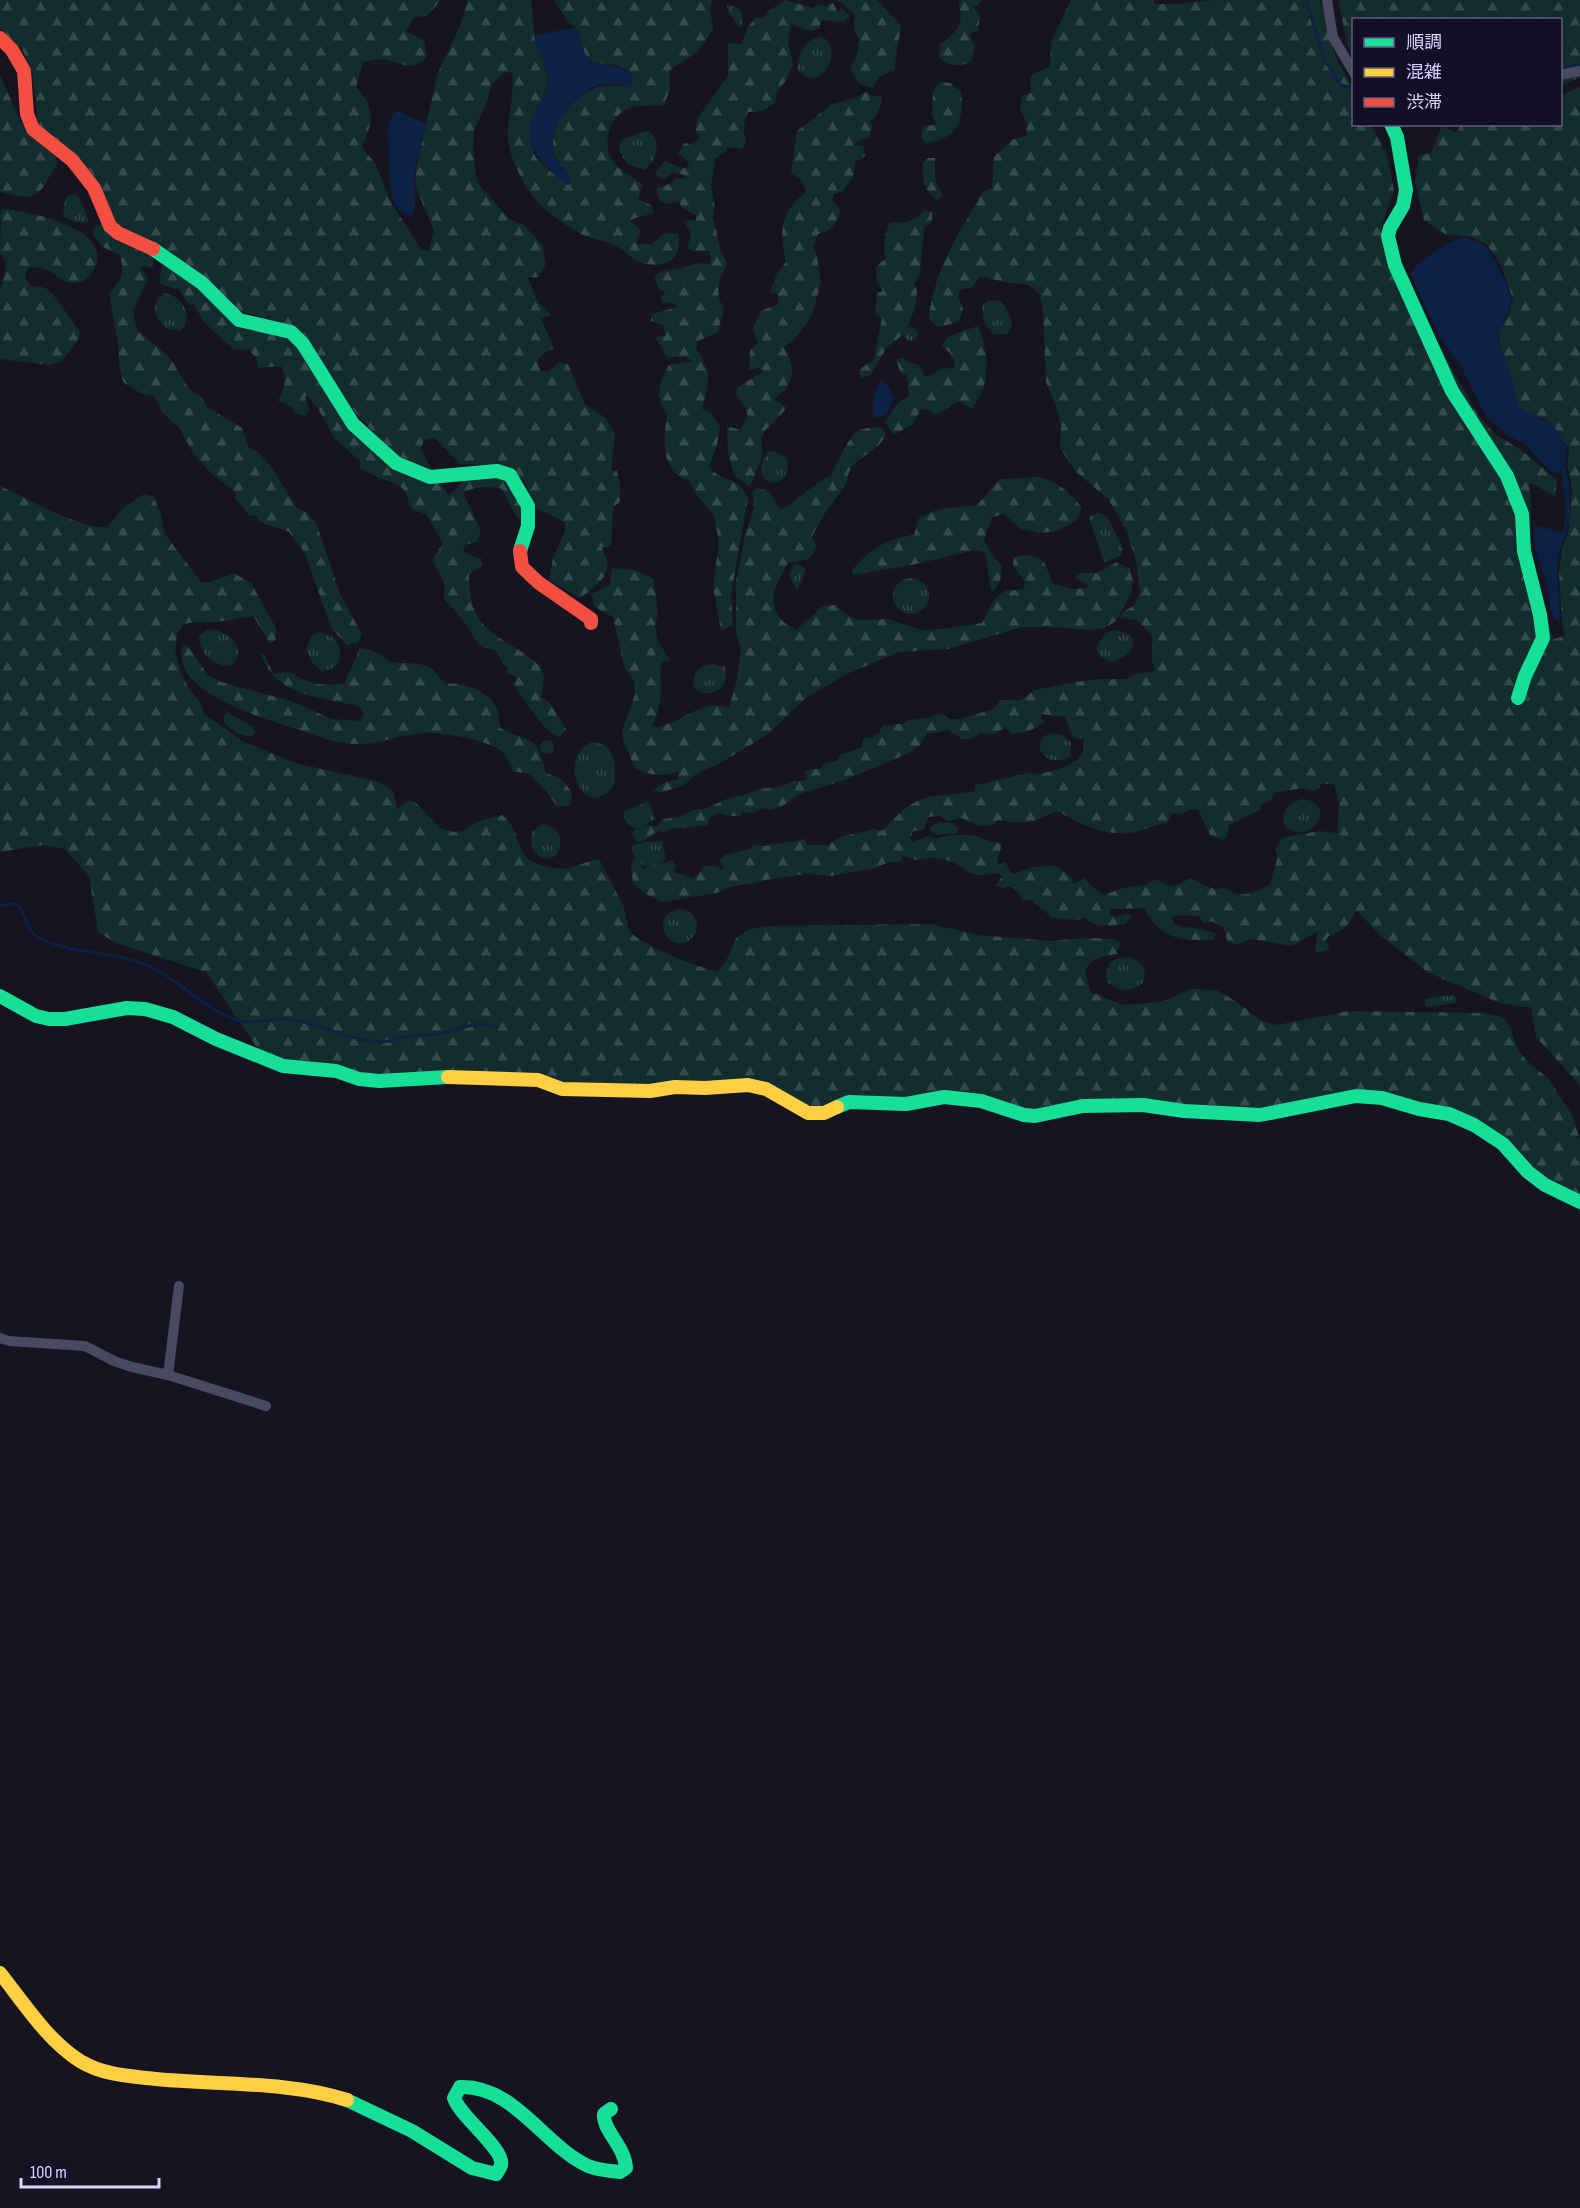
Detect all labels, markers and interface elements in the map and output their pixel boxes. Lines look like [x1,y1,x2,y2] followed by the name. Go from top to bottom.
[1352,18,1562,126] legend
[1406,32,1442,53] text: 順調
[1406,62,1442,83] text: 混雑
[1406,92,1442,113] text: 渋滞
[21,2151,159,2189] scale bar
[30,2162,67,2183] text: 100 m

